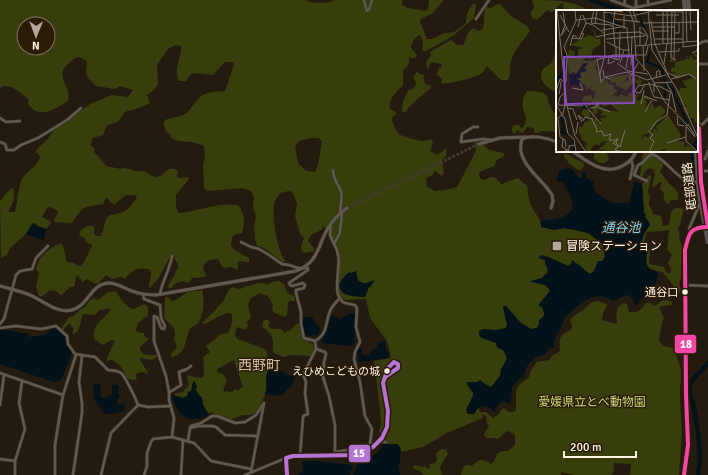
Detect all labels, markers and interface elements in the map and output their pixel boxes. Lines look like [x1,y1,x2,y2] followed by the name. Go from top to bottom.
[556,10,698,152] inset map
[16,16,56,56] north arrow
[32,39,40,52] text: N
[680,161,700,211] street label: 砥部道路
[601,220,642,236] water label: 通谷池
[566,239,662,254] place label: 冒険ステーション
[551,240,563,252] marker: 冒険ステーション
[645,286,678,299] place label: 通谷口
[680,287,690,297] marker: 通谷口
[674,334,697,354] line badge: 18
[680,338,692,351] text: 18
[238,357,280,374] district label: 西野町
[292,365,380,378] place label: えひめこどもの城
[382,366,392,376] marker: えひめこどもの城
[538,395,646,410] park label: 愛媛県立とべ動物園
[564,433,636,459] scale bar
[570,440,602,455] text: 200 m
[348,444,371,463] line badge: 15
[353,447,365,460] text: 15

